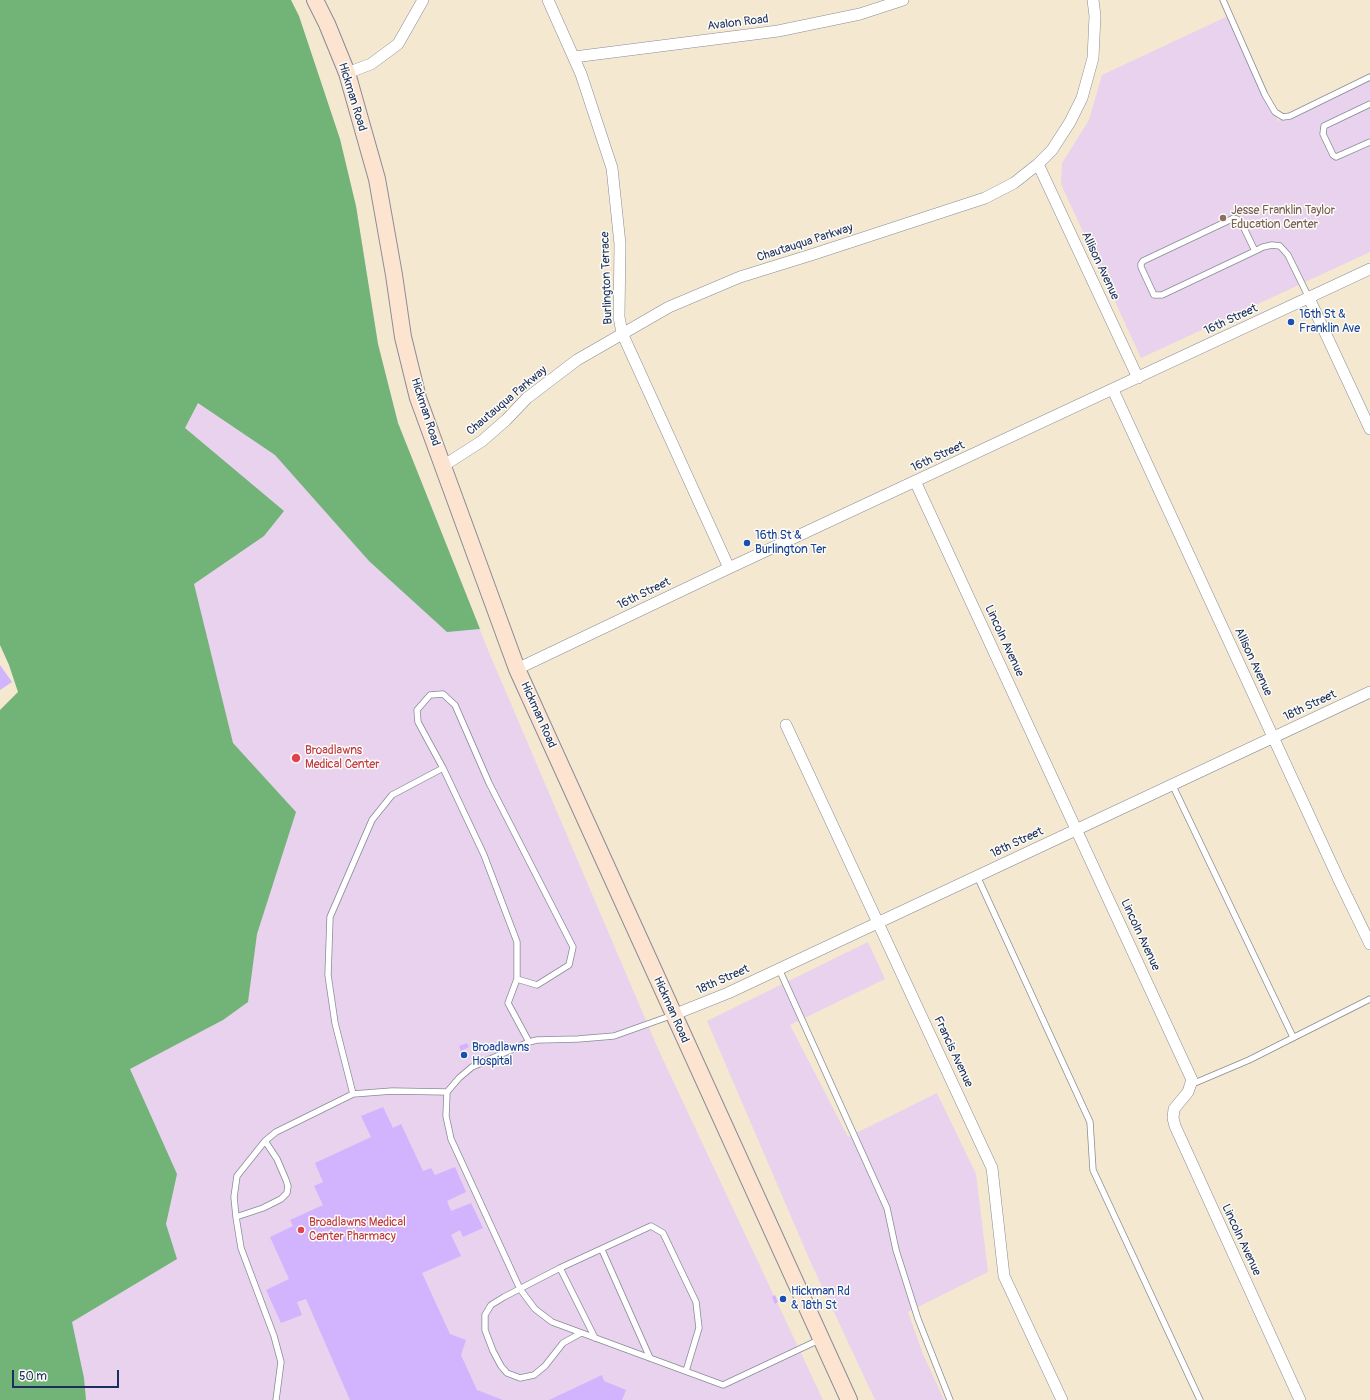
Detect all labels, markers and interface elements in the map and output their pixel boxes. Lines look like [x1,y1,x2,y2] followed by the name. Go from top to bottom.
[707,12,769,34] street label: Avalon Road
[335,61,369,133] street label: Hickman Road
[1231,204,1335,232] place label: Jesse Franklin Taylor Education Center
[1218,213,1228,223] marker: Jesse Franklin Taylor Education Center
[755,221,855,265] street label: Chautauqua Parkway
[1078,230,1122,302] street label: Allison Avenue
[598,231,616,325] street label: Burlington Terrace
[1202,301,1260,339] street label: 16th Street
[1299,308,1360,336] place label: 16th St & Franklin Ave
[1286,317,1296,327] marker: 16th St & Franklin Ave
[464,363,550,439] street label: Chautauqua Parkway
[407,376,443,448] street label: Hickman Road
[909,438,967,476] street label: 16th Street
[755,529,827,557] place label: 16th St & Burlington Ter
[742,538,752,548] marker: 16th St & Burlington Ter
[615,575,673,613] street label: 16th Street
[981,603,1027,679] street label: Lincoln Avenue
[1231,626,1275,698] street label: Allison Avenue
[517,680,559,750] street label: Hickman Road
[1281,688,1339,724] street label: 18th Street
[305,744,379,772] place label: Broadlawns Medical Center
[290,752,302,764] marker: Broadlawns Medical Center
[988,825,1046,861] street label: 18th Street
[1117,897,1163,973] street label: Lincoln Avenue
[694,962,752,998] street label: 18th Street
[650,975,692,1045] street label: Hickman Road
[930,1014,976,1090] street label: Francis Avenue
[472,1041,529,1069] place label: Broadlawns Hospital
[459,1050,469,1060] marker: Broadlawns Hospital
[1218,1202,1264,1278] street label: Lincoln Avenue
[309,1216,406,1244] place label: Broadlawns Medical Center Pharmacy
[296,1225,306,1235] marker: Broadlawns Medical Center Pharmacy
[791,1285,850,1313] place label: Hickman Rd & 18th St
[778,1294,788,1304] marker: Hickman Rd & 18th St
[14,1362,121,1388] scale bar
[19,1369,47,1384] text: 50 m

